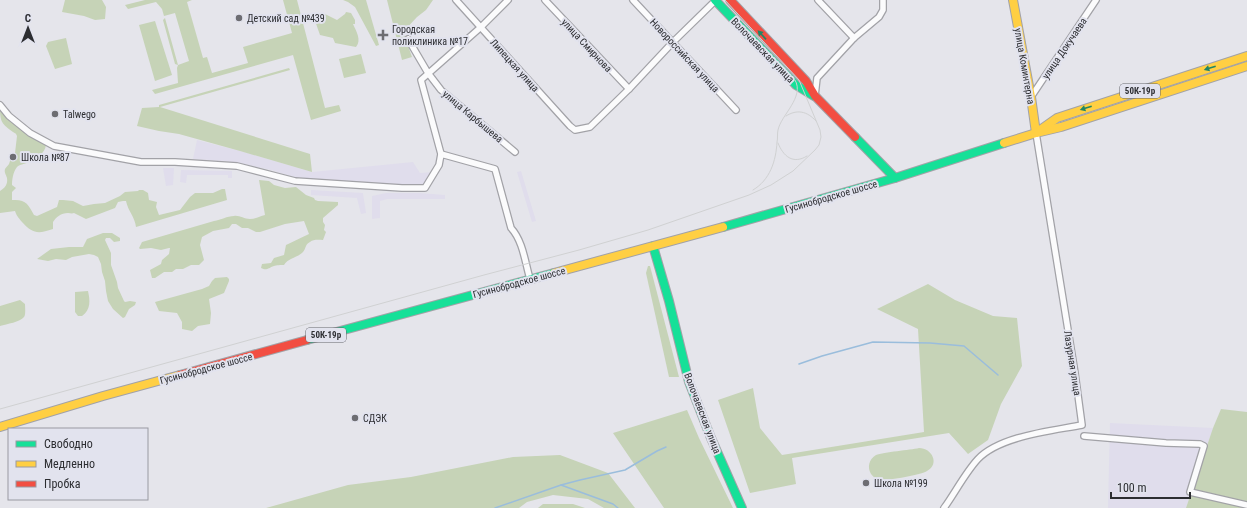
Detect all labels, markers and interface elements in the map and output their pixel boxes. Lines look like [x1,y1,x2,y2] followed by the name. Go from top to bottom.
[8,8,48,48] north arrow
[25,12,31,25] text: С
[234,13,244,23] marker: Детский сад №439
[247,13,325,24] place label: Детский сад №439
[648,16,722,94] street label: Новороссийская улица
[729,16,796,85] street label: Волочаевская улица
[1040,16,1089,81] street label: улица Докучаева
[559,17,614,74] street label: улица Смирнова
[392,24,468,47] place label: Городская поликлиника №17
[1012,27,1037,105] street label: улица Коминтерна
[377,29,389,41] marker: Городская поликлиника №17
[758,29,767,40] one-way arrow
[488,37,541,94] street label: Липецкая улица
[1204,65,1216,71] one-way arrow
[1120,84,1160,98] road number: 50К-19р
[440,88,505,145] street label: улица Карбышева
[1080,105,1092,111] one-way arrow
[50,109,60,119] marker: Talwego
[63,109,96,120] place label: Talwego
[8,152,18,162] marker: Школа №87
[21,152,70,163] place label: Школа №87
[784,178,879,215] street label: Гусинобродское шоссе
[472,265,567,300] street label: Гусинобродское шоссе
[306,328,346,342] road number: 50К-19р
[1062,330,1083,397] street label: Лазурная улица
[159,351,254,386] street label: Гусинобродское шоссе
[682,371,723,455] street label: Волочаевская улица
[350,413,360,423] marker: СДЭК
[363,413,387,424] place label: СДЭК
[8,428,148,500] legend
[44,437,93,451] text: Свободно
[44,457,95,471] text: Медленно
[1111,474,1190,500] scale bar
[44,477,81,491] text: Пробка
[861,478,871,488] marker: Школа №199
[874,478,928,489] place label: Школа №199
[1117,481,1147,495] text: 100 m

